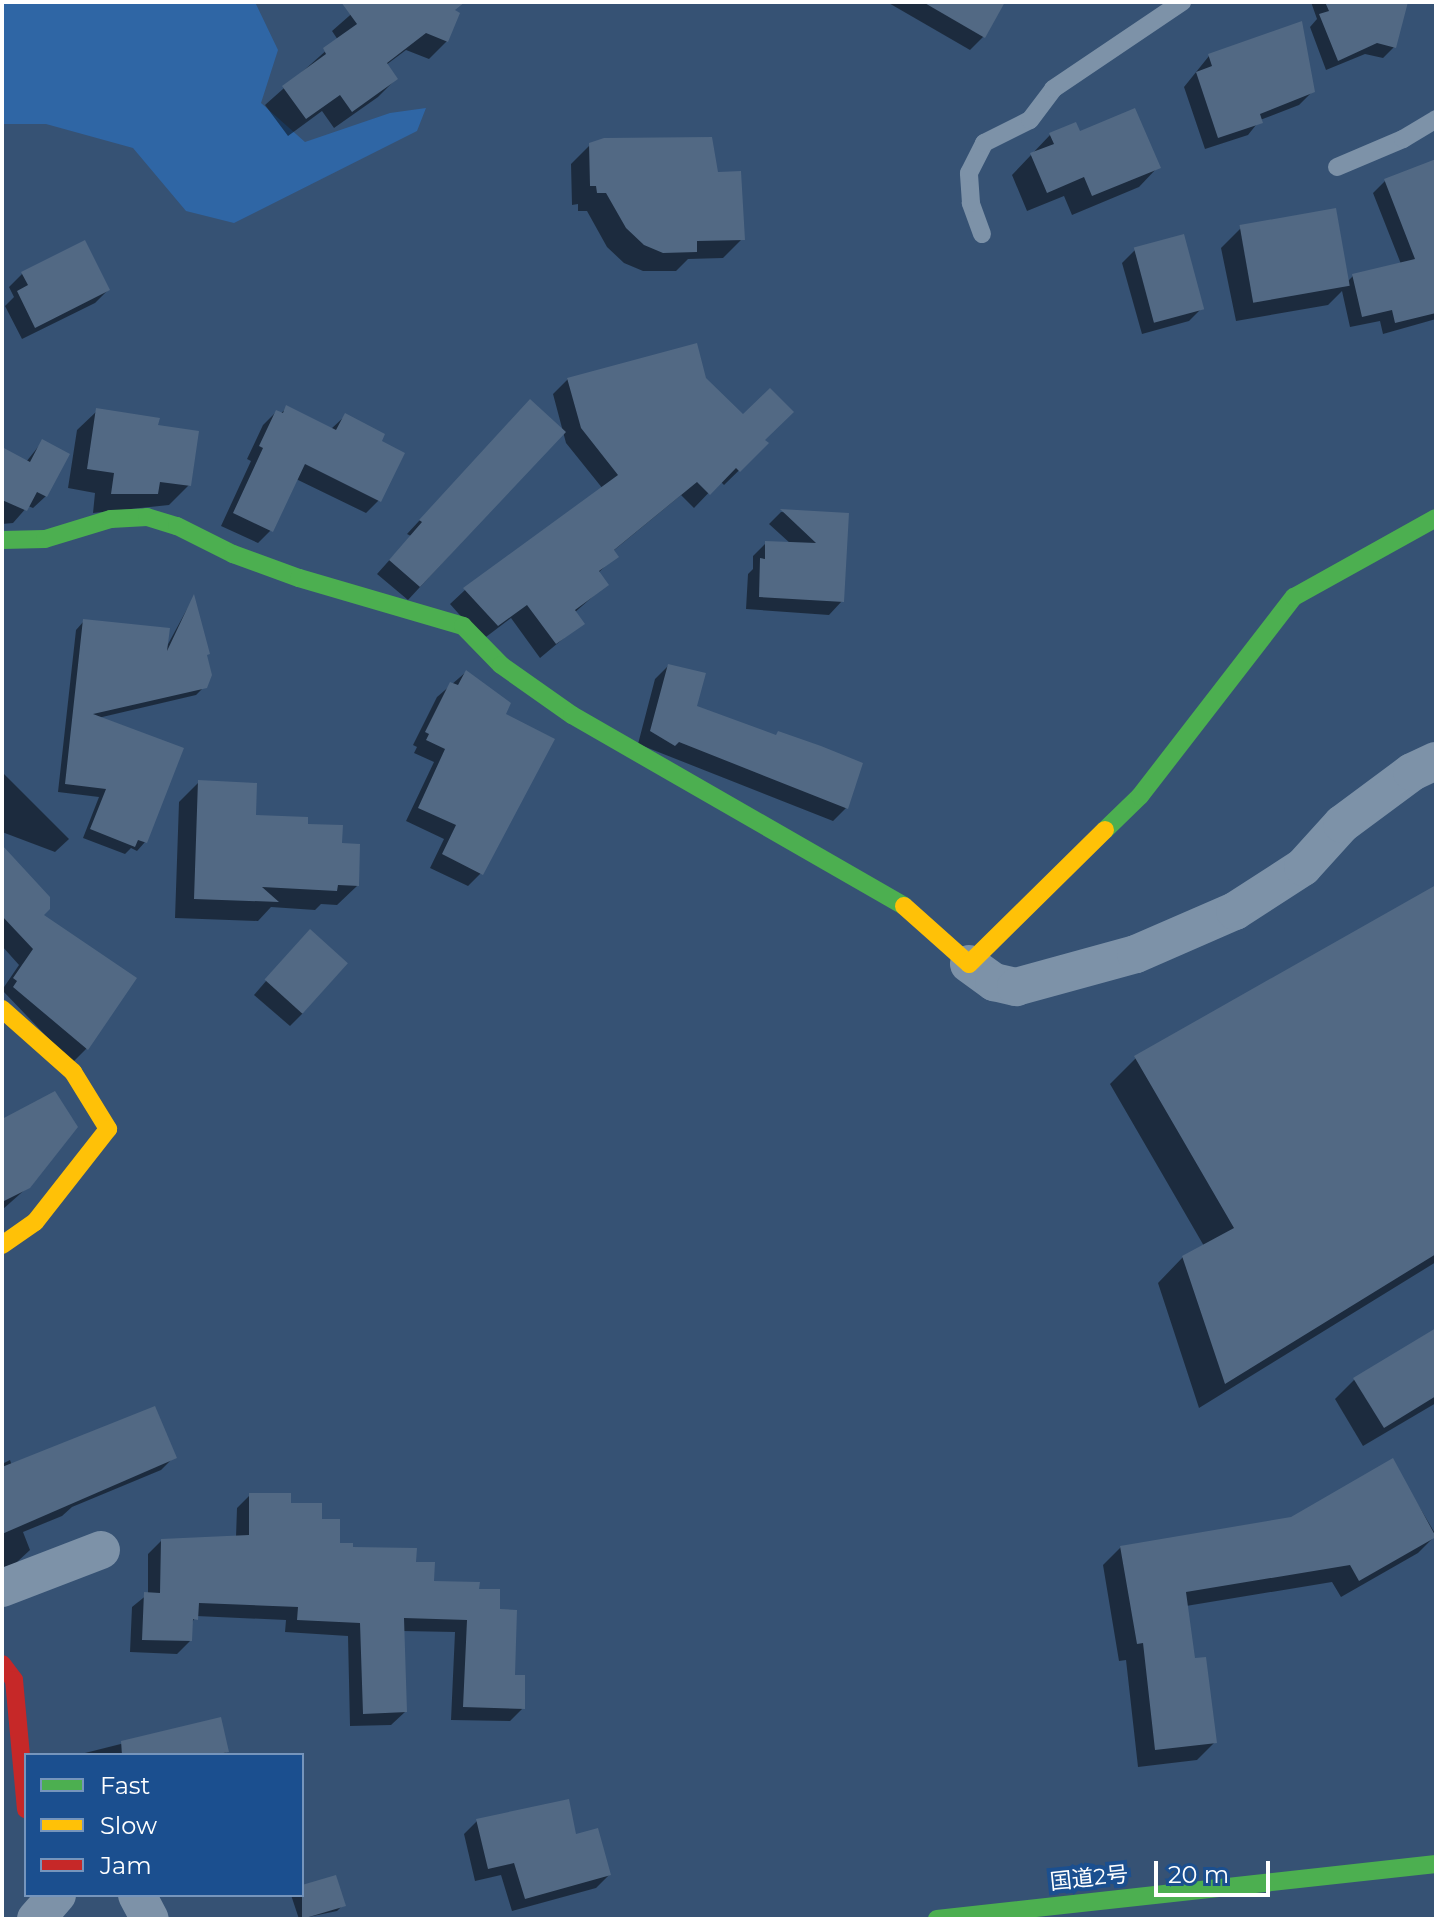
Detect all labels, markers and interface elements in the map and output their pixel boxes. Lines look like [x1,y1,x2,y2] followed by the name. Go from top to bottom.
[24,1753,304,1897] legend
[100,1771,150,1800] text: Fast
[100,1811,157,1840] text: Slow
[1158,1845,1274,1895] scale bar
[100,1851,152,1880] text: Jam
[1168,1860,1229,1889] text: 20 m
[1049,1861,1129,1895] street label: 国道2号

